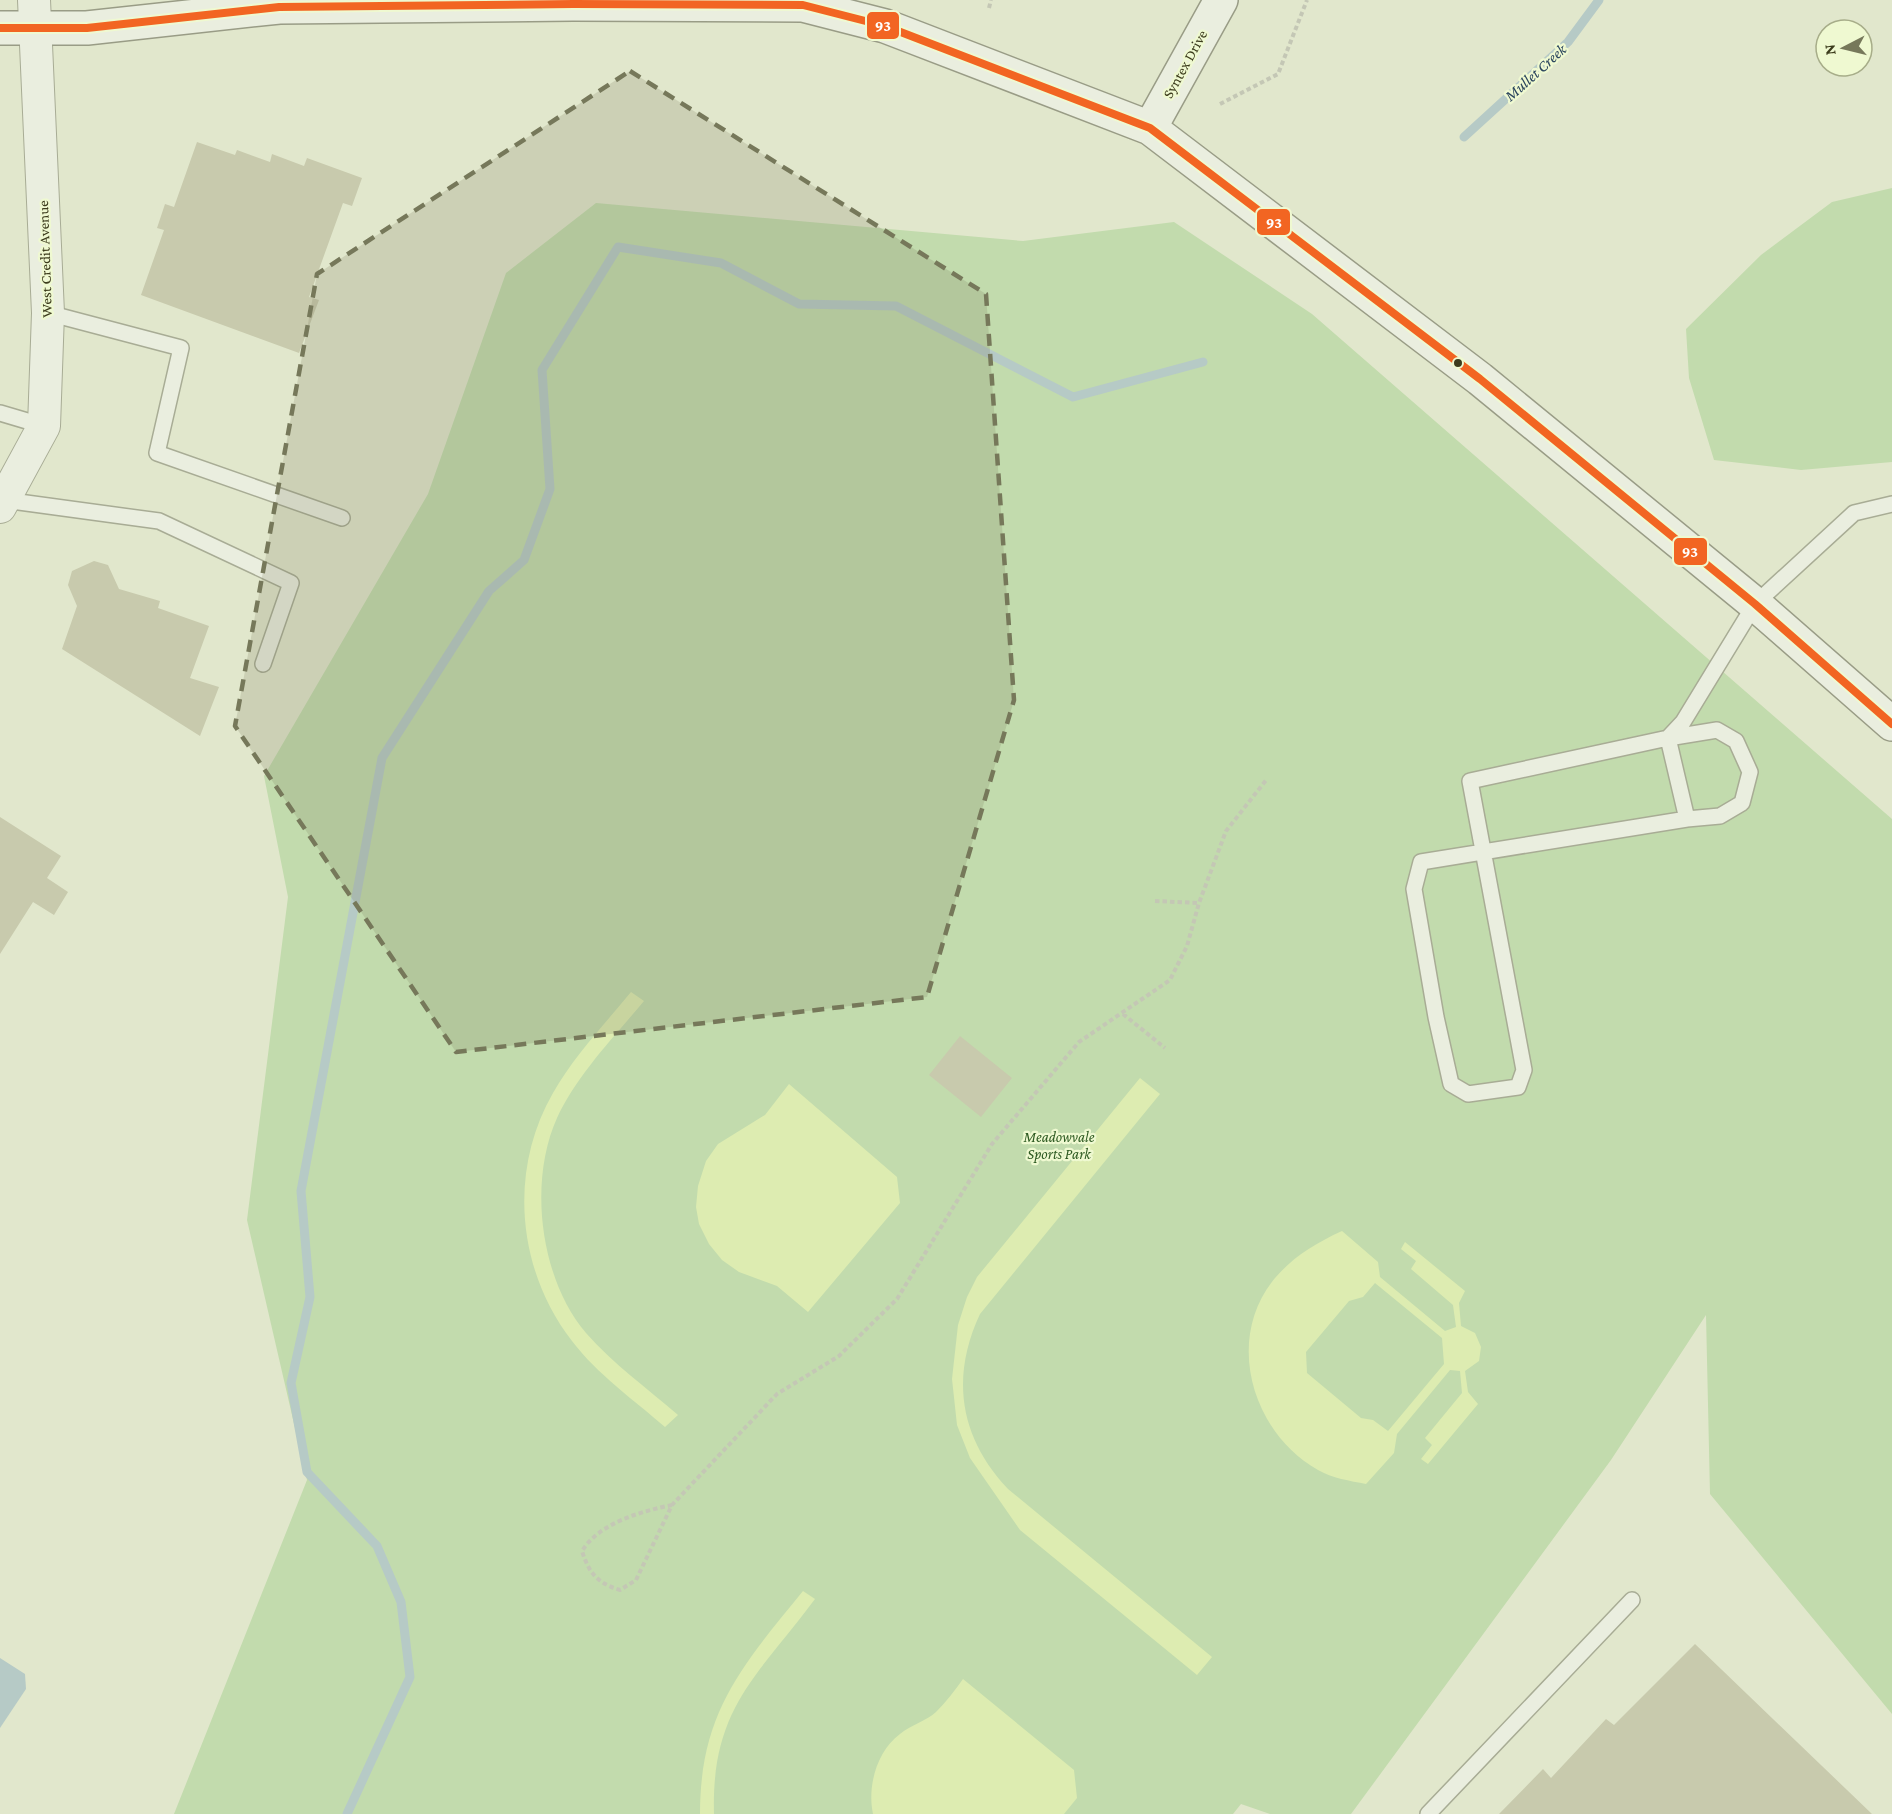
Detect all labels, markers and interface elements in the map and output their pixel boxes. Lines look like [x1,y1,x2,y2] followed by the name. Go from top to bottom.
[866,11,900,40] line badge: 93
[875,17,891,34] text: 93
[1814,18,1874,78] north arrow
[1160,27,1211,101] street label: Syntex Drive
[1500,40,1570,105] water label: Mullet Creek
[1820,43,1839,56] text: N
[35,200,55,318] street label: West Credit Avenue
[1256,208,1291,236] line badge: 93
[1266,214,1282,231] text: 93
[1452,357,1464,369] unlabelled marker
[1673,537,1708,566] line badge: 93
[1682,543,1698,560] text: 93
[1023,1129,1095,1163] park label: Meadowvale Sports Park

